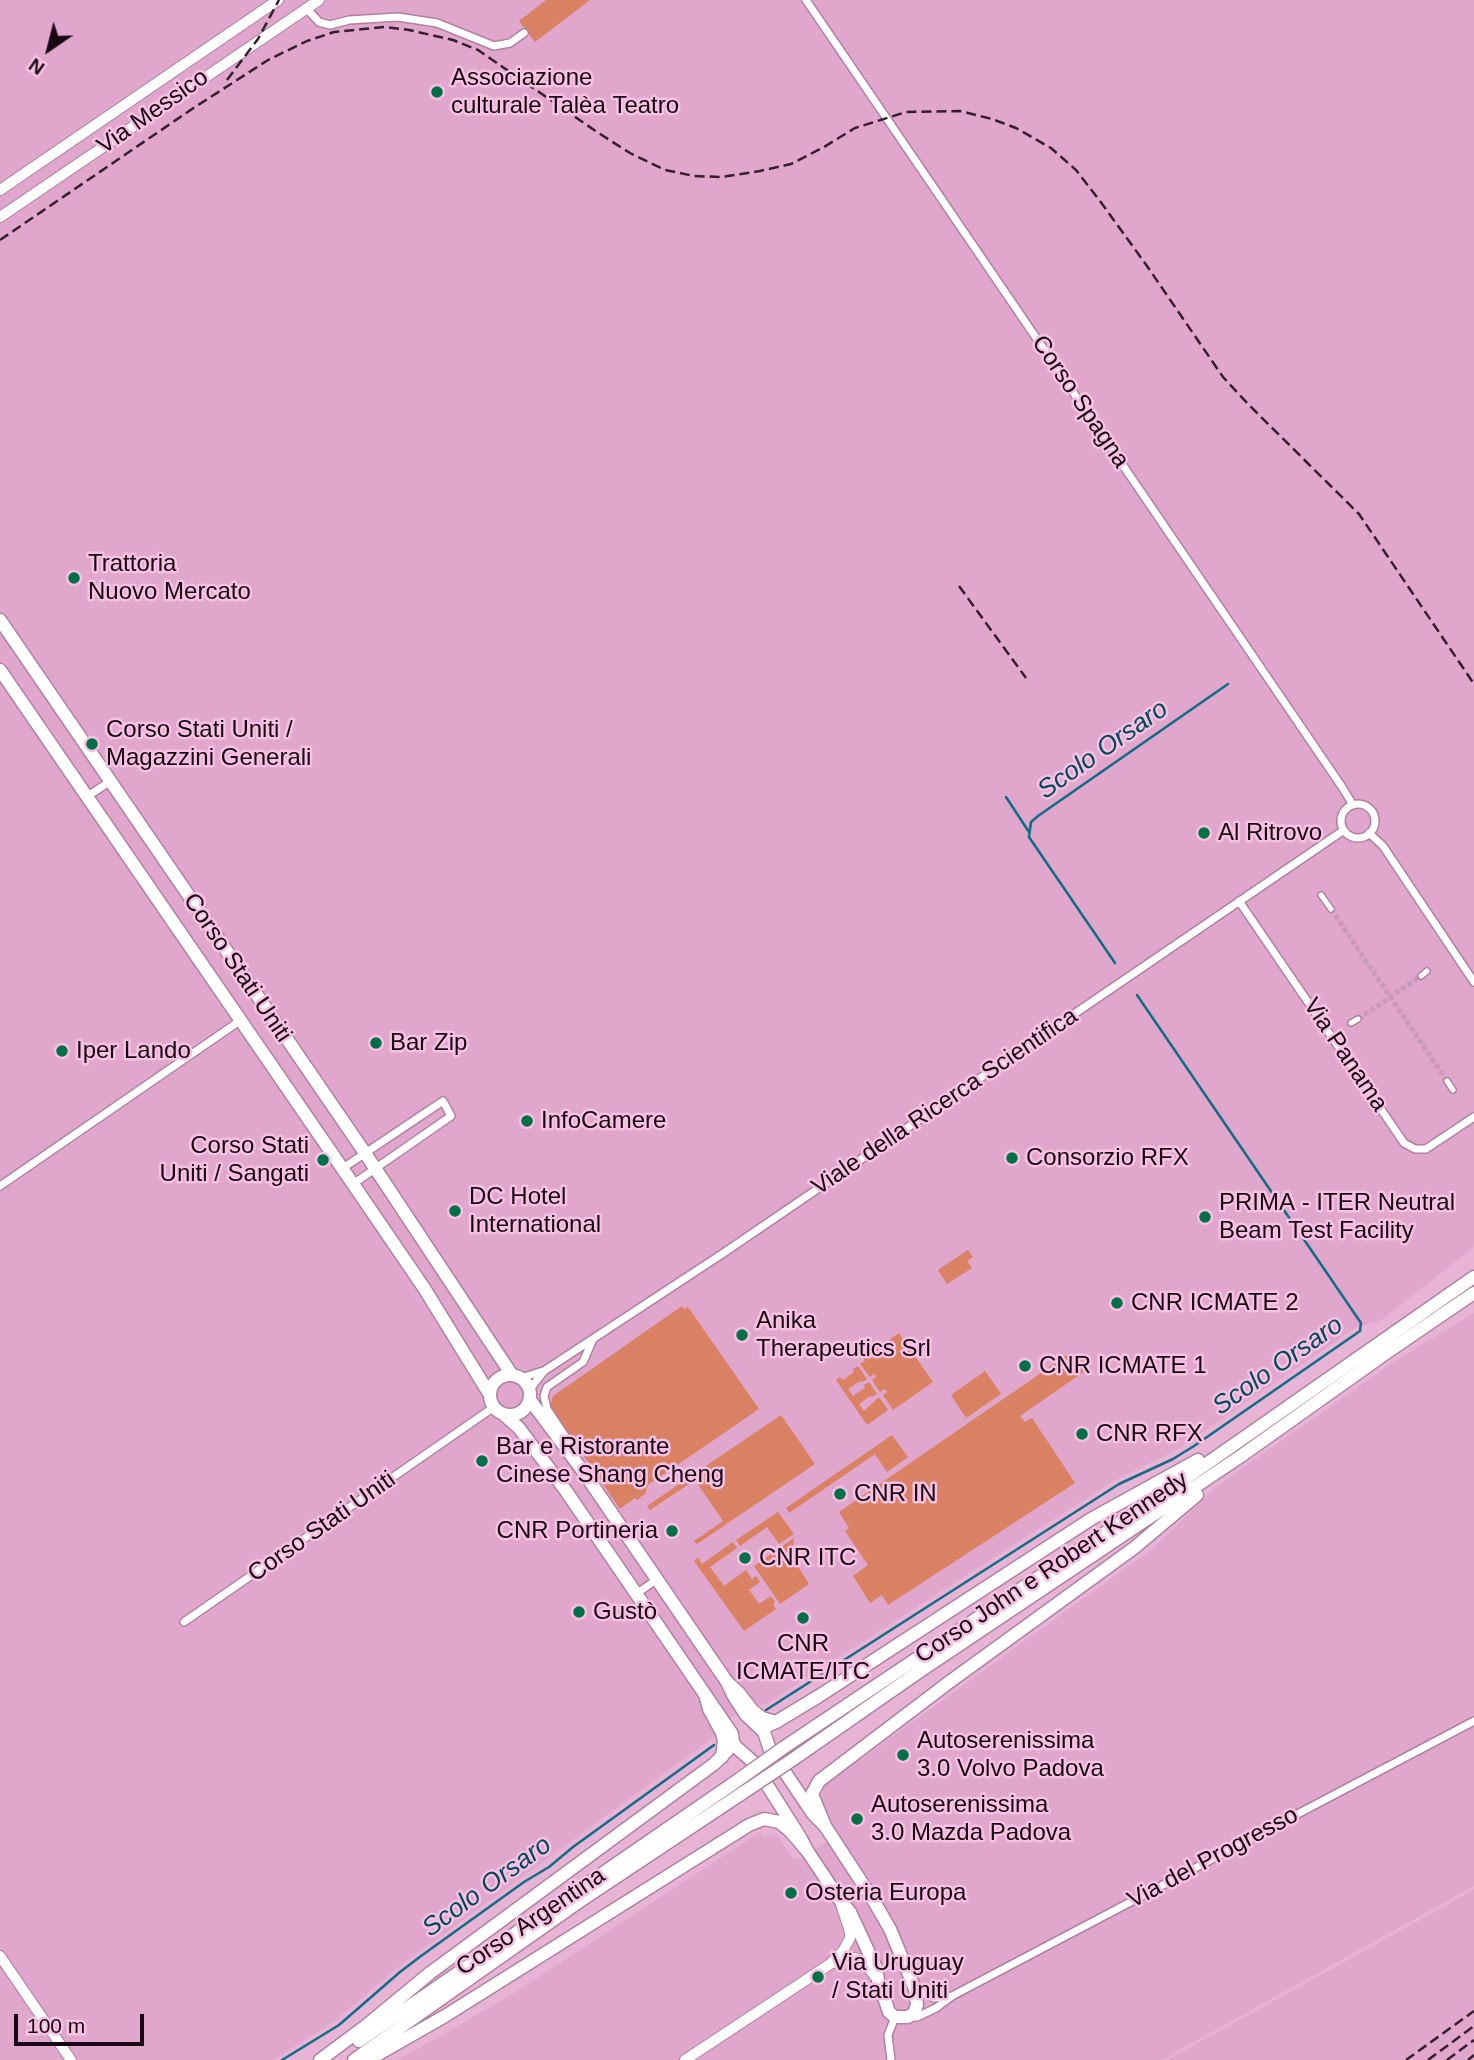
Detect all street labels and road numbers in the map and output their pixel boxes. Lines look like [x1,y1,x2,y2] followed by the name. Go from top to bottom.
[92,63,214,161] street label: Via Messico
[1025,330,1135,474] street label: Corso Spagna
[177,888,297,1048] street label: Corso Stati Uniti
[1297,993,1393,1117] street label: Via Panama
[807,1002,1083,1202] street label: Viale della Ricerca Scientifica
[243,1465,401,1589] street label: Corso Stati Uniti
[910,1466,1194,1670] street label: Corso John e Robert Kennedy
[1123,1801,1303,1915] street label: Via del Progresso
[451,1862,611,1982] street label: Corso Argentina

